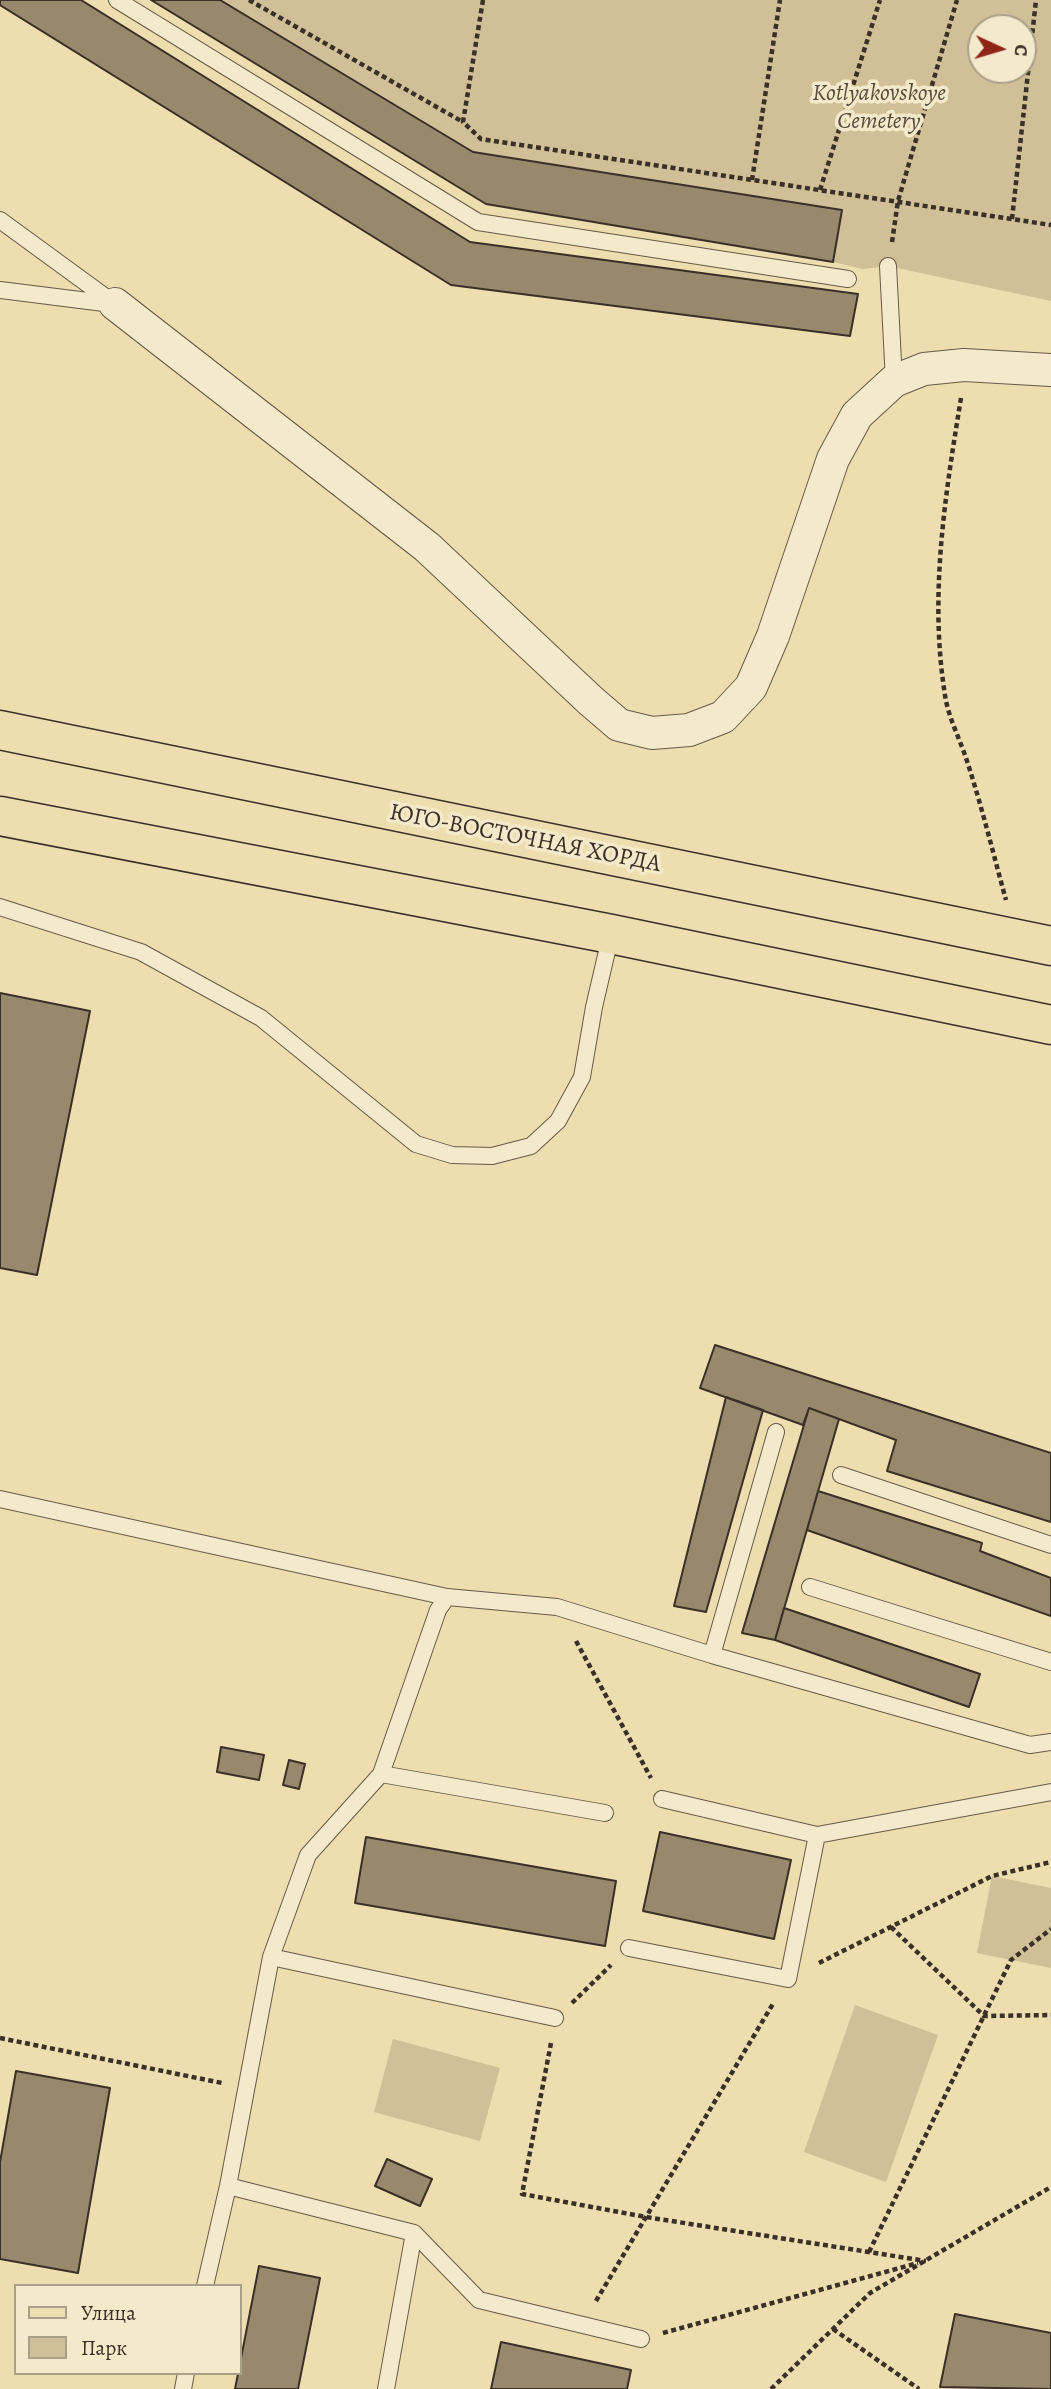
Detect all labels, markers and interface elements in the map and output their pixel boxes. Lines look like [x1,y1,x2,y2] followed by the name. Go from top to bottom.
[967,14,1037,84] north arrow
[1008,44,1034,57] text: С
[812,80,946,136] park label: Kotlyakovskoye Cemetery
[387,799,663,879] street label: ЮГО-ВОСТОЧНАЯ ХОРДА
[14,2284,242,2375] legend
[81,2299,136,2327] text: Улица
[81,2334,127,2362] text: Парк

